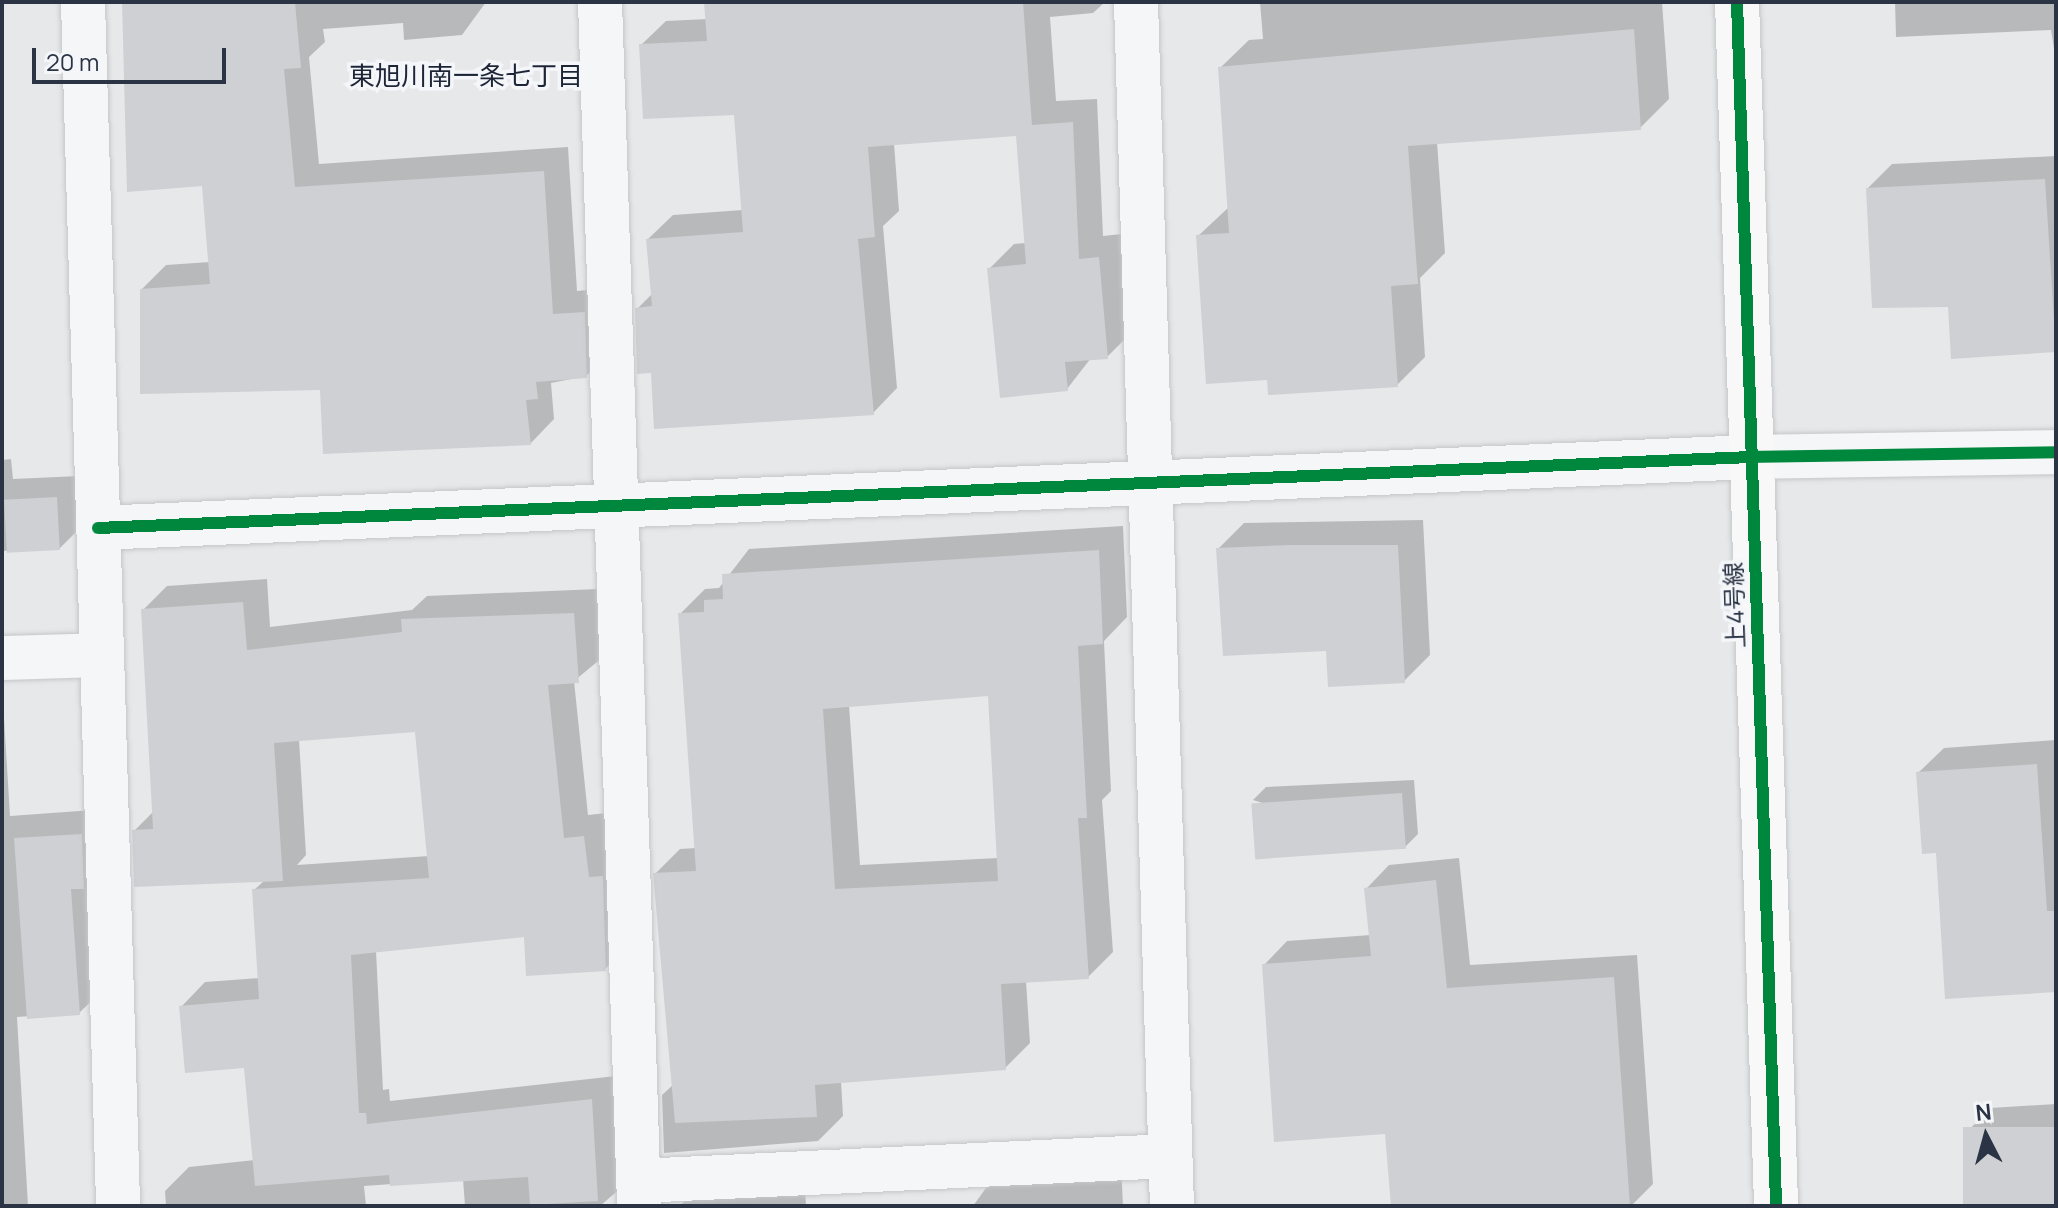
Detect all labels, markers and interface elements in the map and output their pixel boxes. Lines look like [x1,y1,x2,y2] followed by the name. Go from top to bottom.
[36,32,230,82] scale bar
[46,45,99,78] text: 20 m
[349,60,583,92] district label: 東旭川南一条七丁目
[1718,561,1750,649] street label: 上4号線
[1946,1096,2026,1176] north arrow
[1974,1096,1993,1128] text: N

